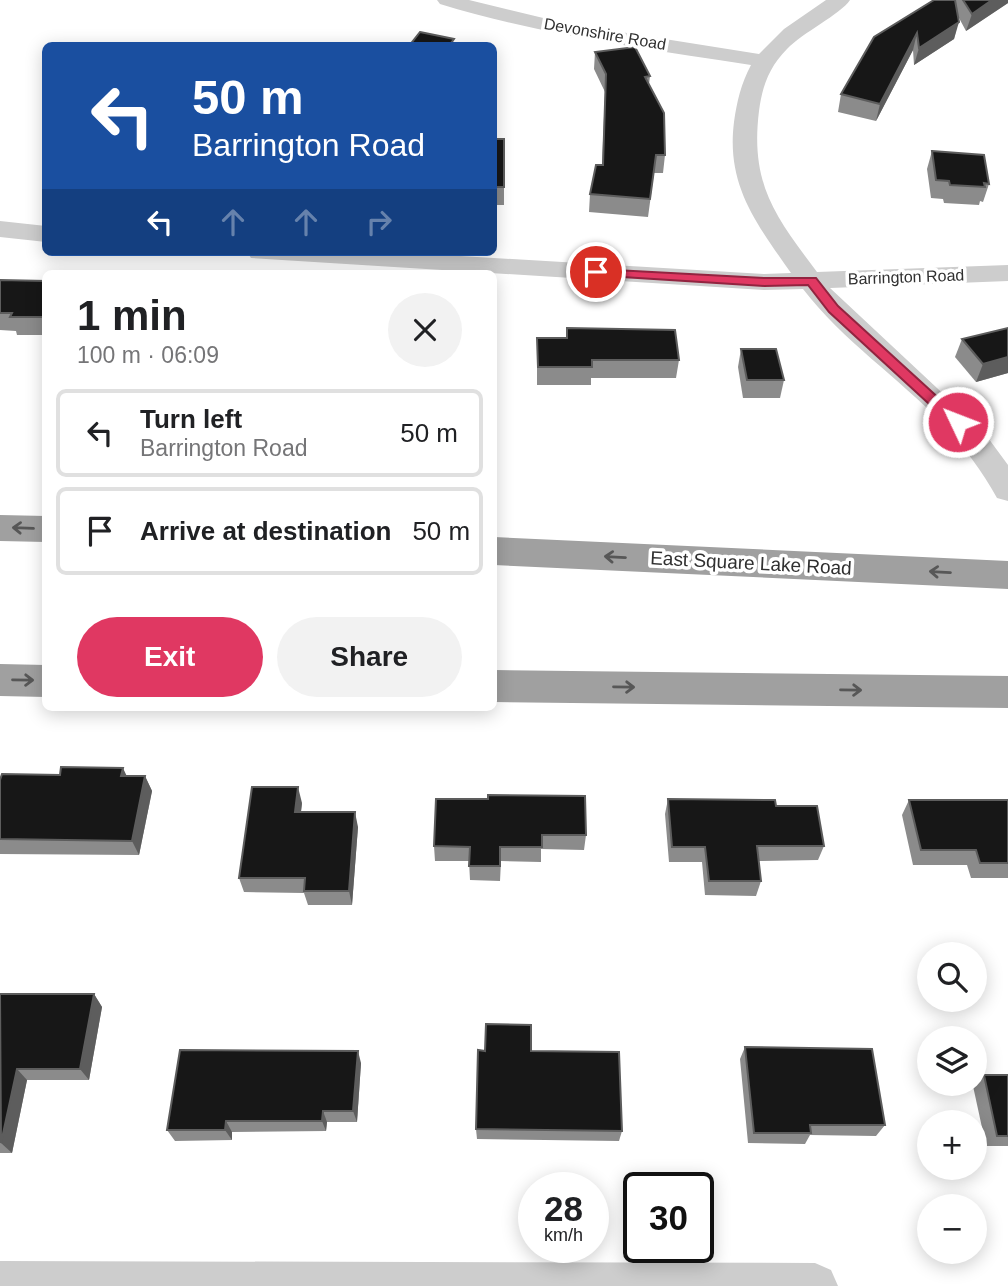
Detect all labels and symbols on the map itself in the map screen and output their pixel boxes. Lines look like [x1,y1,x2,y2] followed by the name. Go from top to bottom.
[543,15,667,53] street label: Devonshire Road
[566,242,626,302] pin
[847,266,965,288] street label: Barrington Road
[921,385,995,459] position arrow
[12,522,35,535] one-way arrow
[650,547,852,579] street label: East Square Lake Road
[603,550,626,563] one-way arrow
[929,566,952,579] one-way arrow
[11,674,34,687] one-way arrow
[612,680,635,694] one-way arrow
[839,683,862,697] one-way arrow
[623,1172,714,1263] speed limit sign: 30

